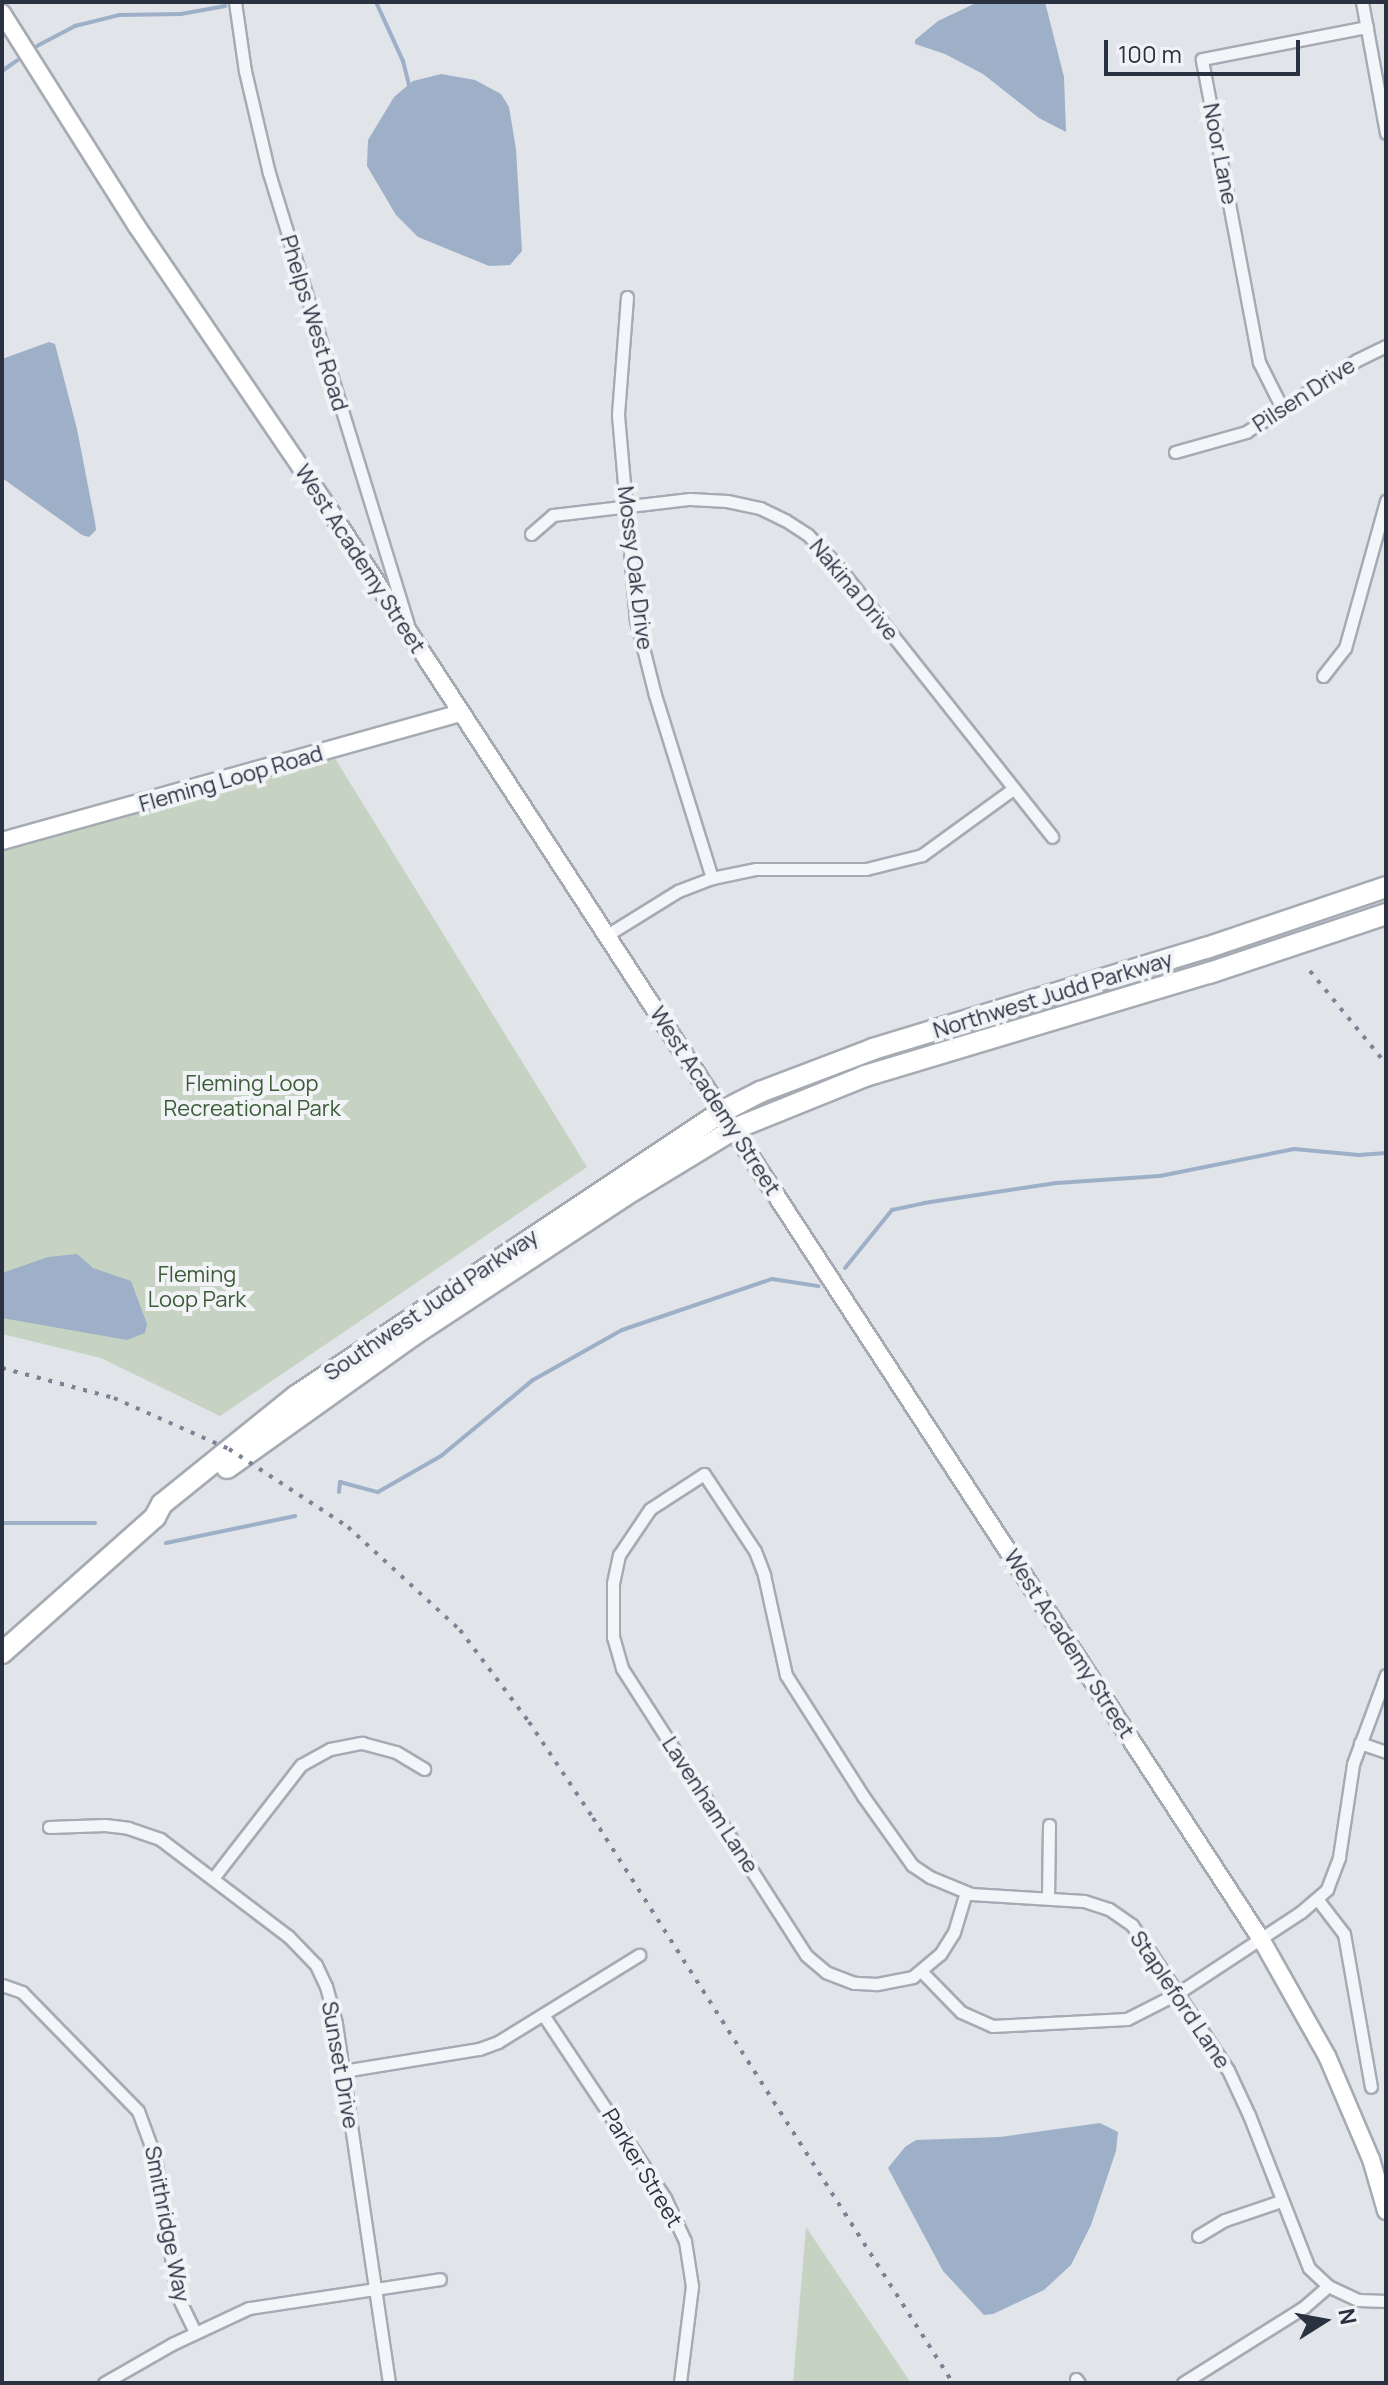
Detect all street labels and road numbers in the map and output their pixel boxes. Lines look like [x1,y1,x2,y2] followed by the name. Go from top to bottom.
[1197,101,1243,207] street label: Noor Lane
[275,232,353,414] street label: Phelps West Road
[1248,352,1360,438] street label: Pilsen Drive
[289,460,431,658] street label: West Academy Street
[612,485,658,651] street label: Mossy Oak Drive
[804,534,904,646] street label: Nakina Drive
[136,740,326,818] street label: Fleming Loop Road
[930,946,1176,1044] street label: Northwest Judd Parkway
[644,1002,786,1200] street label: West Academy Street
[319,1223,543,1387] street label: Southwest Judd Parkway
[998,1545,1140,1743] street label: West Academy Street
[656,1732,764,1878] street label: Lavenham Lane
[1124,1926,1236,2074] street label: Stapleford Lane
[316,1999,364,2131] street label: Sunset Drive
[596,2104,688,2232] street label: Parker Street
[139,2144,195,2304] street label: Smithridge Way

